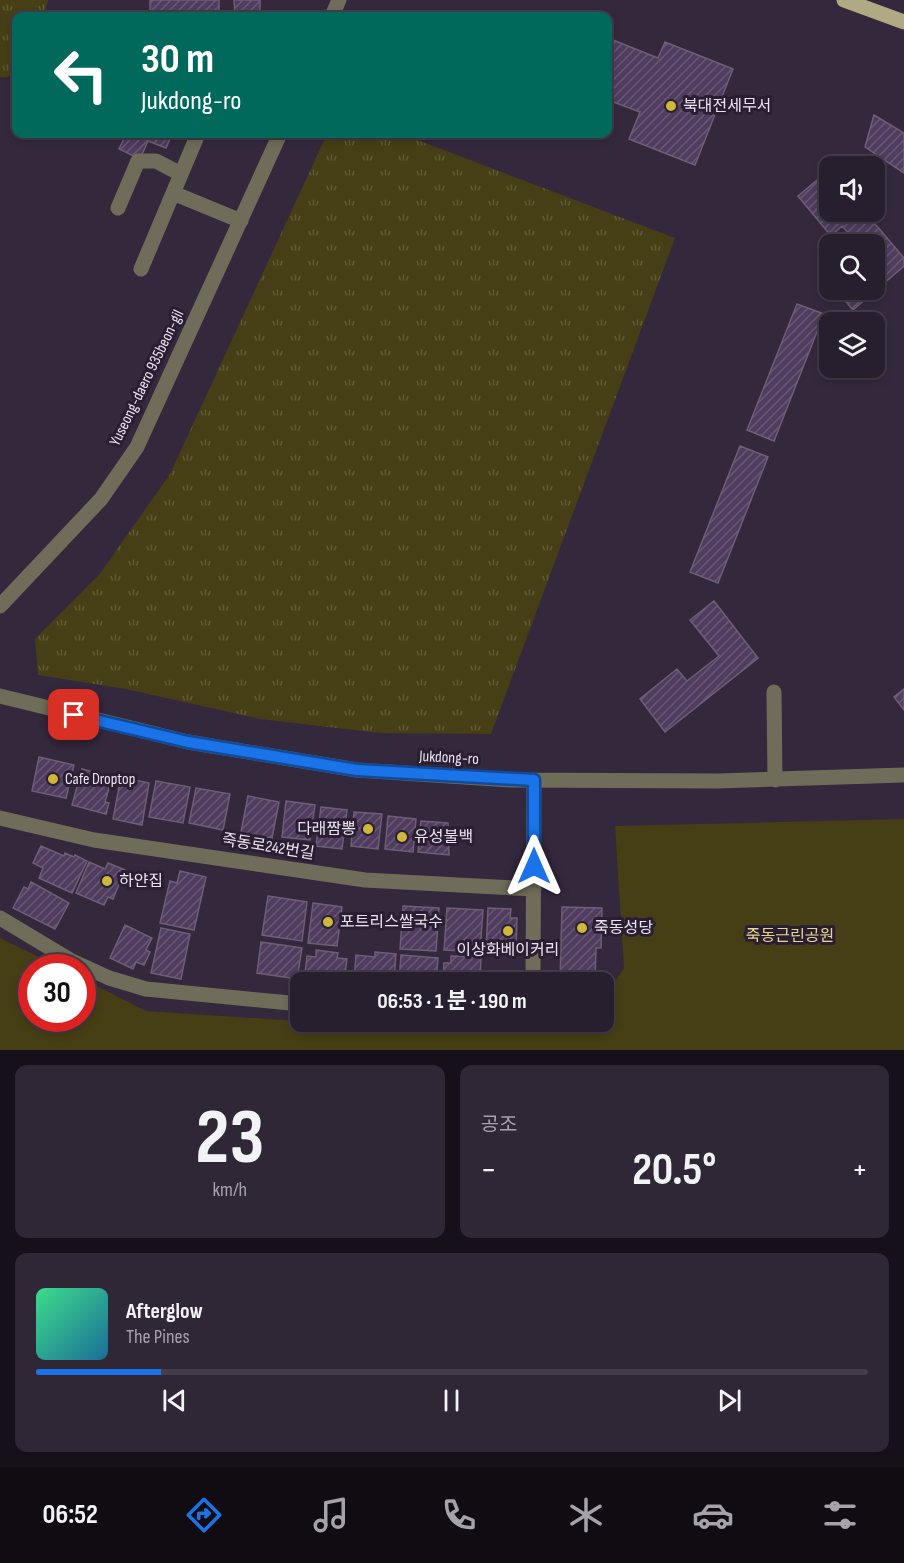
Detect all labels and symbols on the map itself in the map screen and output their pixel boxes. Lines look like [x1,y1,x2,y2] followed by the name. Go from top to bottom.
[683,97,771,116] place label: 북대전세무서
[664,99,678,113] marker: 북대전세무서
[106,307,188,449] street label: Yuseong-daero 935beon-gil
[48,689,99,740] pin
[418,747,479,769] street label: Jukdong-ro
[65,770,135,789] place label: Cafe Droptop
[46,772,60,786] marker: Cafe Droptop
[297,820,356,839] place label: 다래짬뽕
[361,822,375,836] marker: 다래짬뽕
[414,828,473,847] place label: 유성불백
[220,830,316,864] street label: 죽동로242번길
[395,830,409,844] marker: 유성불백
[502,834,566,898] position arrow
[119,872,163,891] place label: 하얀집
[100,874,114,888] marker: 하얀집
[340,913,443,932] place label: 포트리스쌀국수
[321,915,335,929] marker: 포트리스쌀국수
[594,919,653,938] place label: 죽동성당
[575,921,589,935] marker: 죽동성당
[501,924,515,938] marker: 이상화베이커리
[746,927,834,946] park label: 죽동근린공원
[456,941,560,960] place label: 이상화베이커리
[18,954,96,1032] speed limit sign: 30

